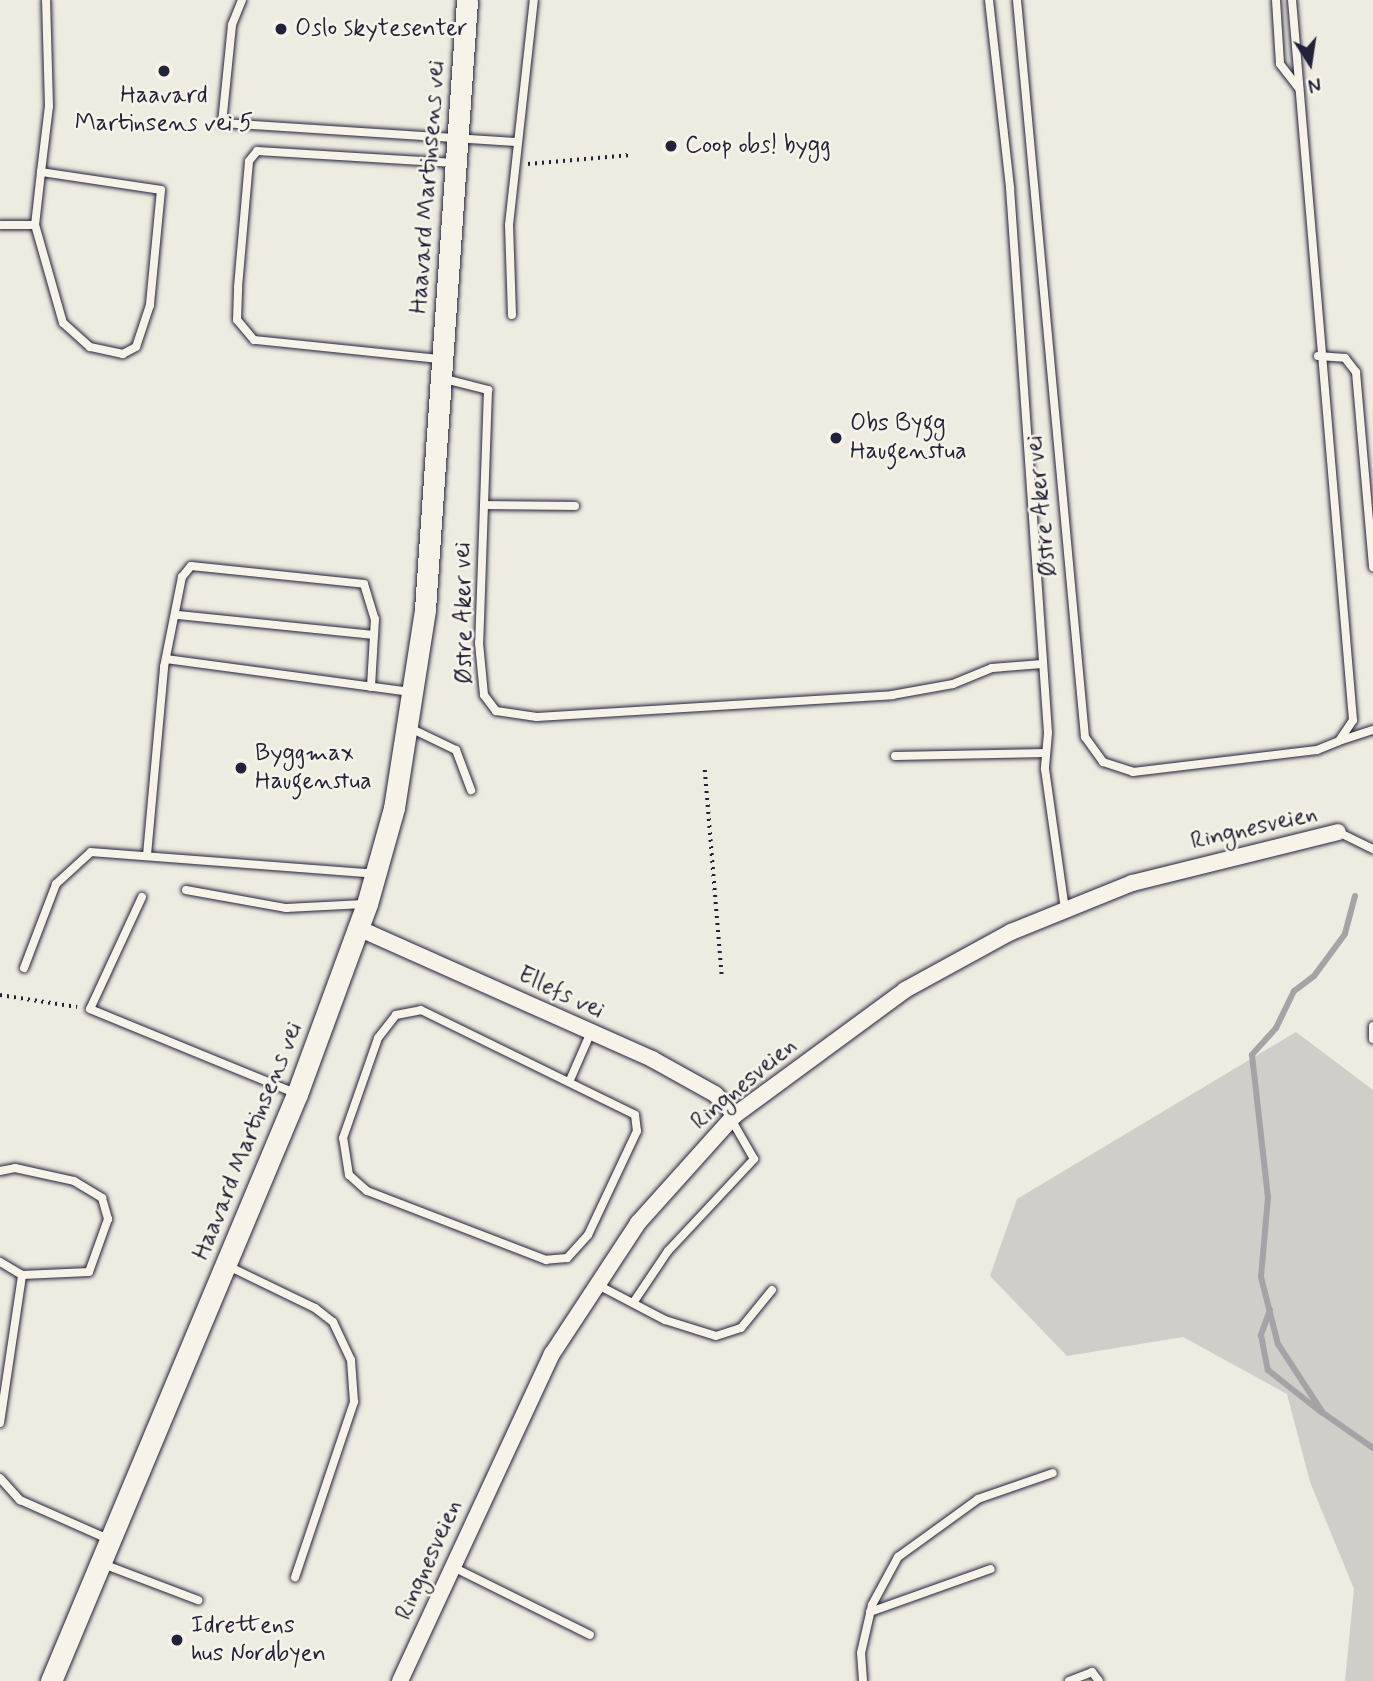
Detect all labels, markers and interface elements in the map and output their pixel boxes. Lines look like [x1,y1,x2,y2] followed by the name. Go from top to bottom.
[295,15,479,43] place label: Oslo skytesenter
[273,21,289,37] marker: Oslo skytesenter
[1275,28,1345,98] north arrow
[405,61,451,313] street label: Haavard Martinsens vei
[156,63,172,79] marker: Haavard Martinsens vei 5
[1306,70,1323,98] text: N
[75,82,253,138] place label: Haavard Martinsens vei 5
[685,132,831,160] place label: Coop obs! bygg
[663,138,679,154] marker: Coop obs! bygg
[850,410,967,466] place label: Obs Bygg Haugenstua
[828,430,844,446] marker: Obs Bygg Haugenstua
[1020,433,1064,579] street label: Østre Aker vei
[448,541,480,685] street label: Østre Aker vei
[255,740,372,796] place label: Byggmax Haugenstua
[233,760,249,776] marker: Byggmax Haugenstua
[1188,799,1320,857] street label: Ringnesveien
[514,961,608,1025] street label: Ellefs vei
[188,1019,308,1263] street label: Haavard Martinsens vei
[685,1032,803,1136] street label: Ringnesveien
[390,1495,468,1625] street label: Ringnesveien
[191,1612,332,1668] place label: Idrettens hus Nordbyen
[169,1632,185,1648] marker: Idrettens hus Nordbyen

